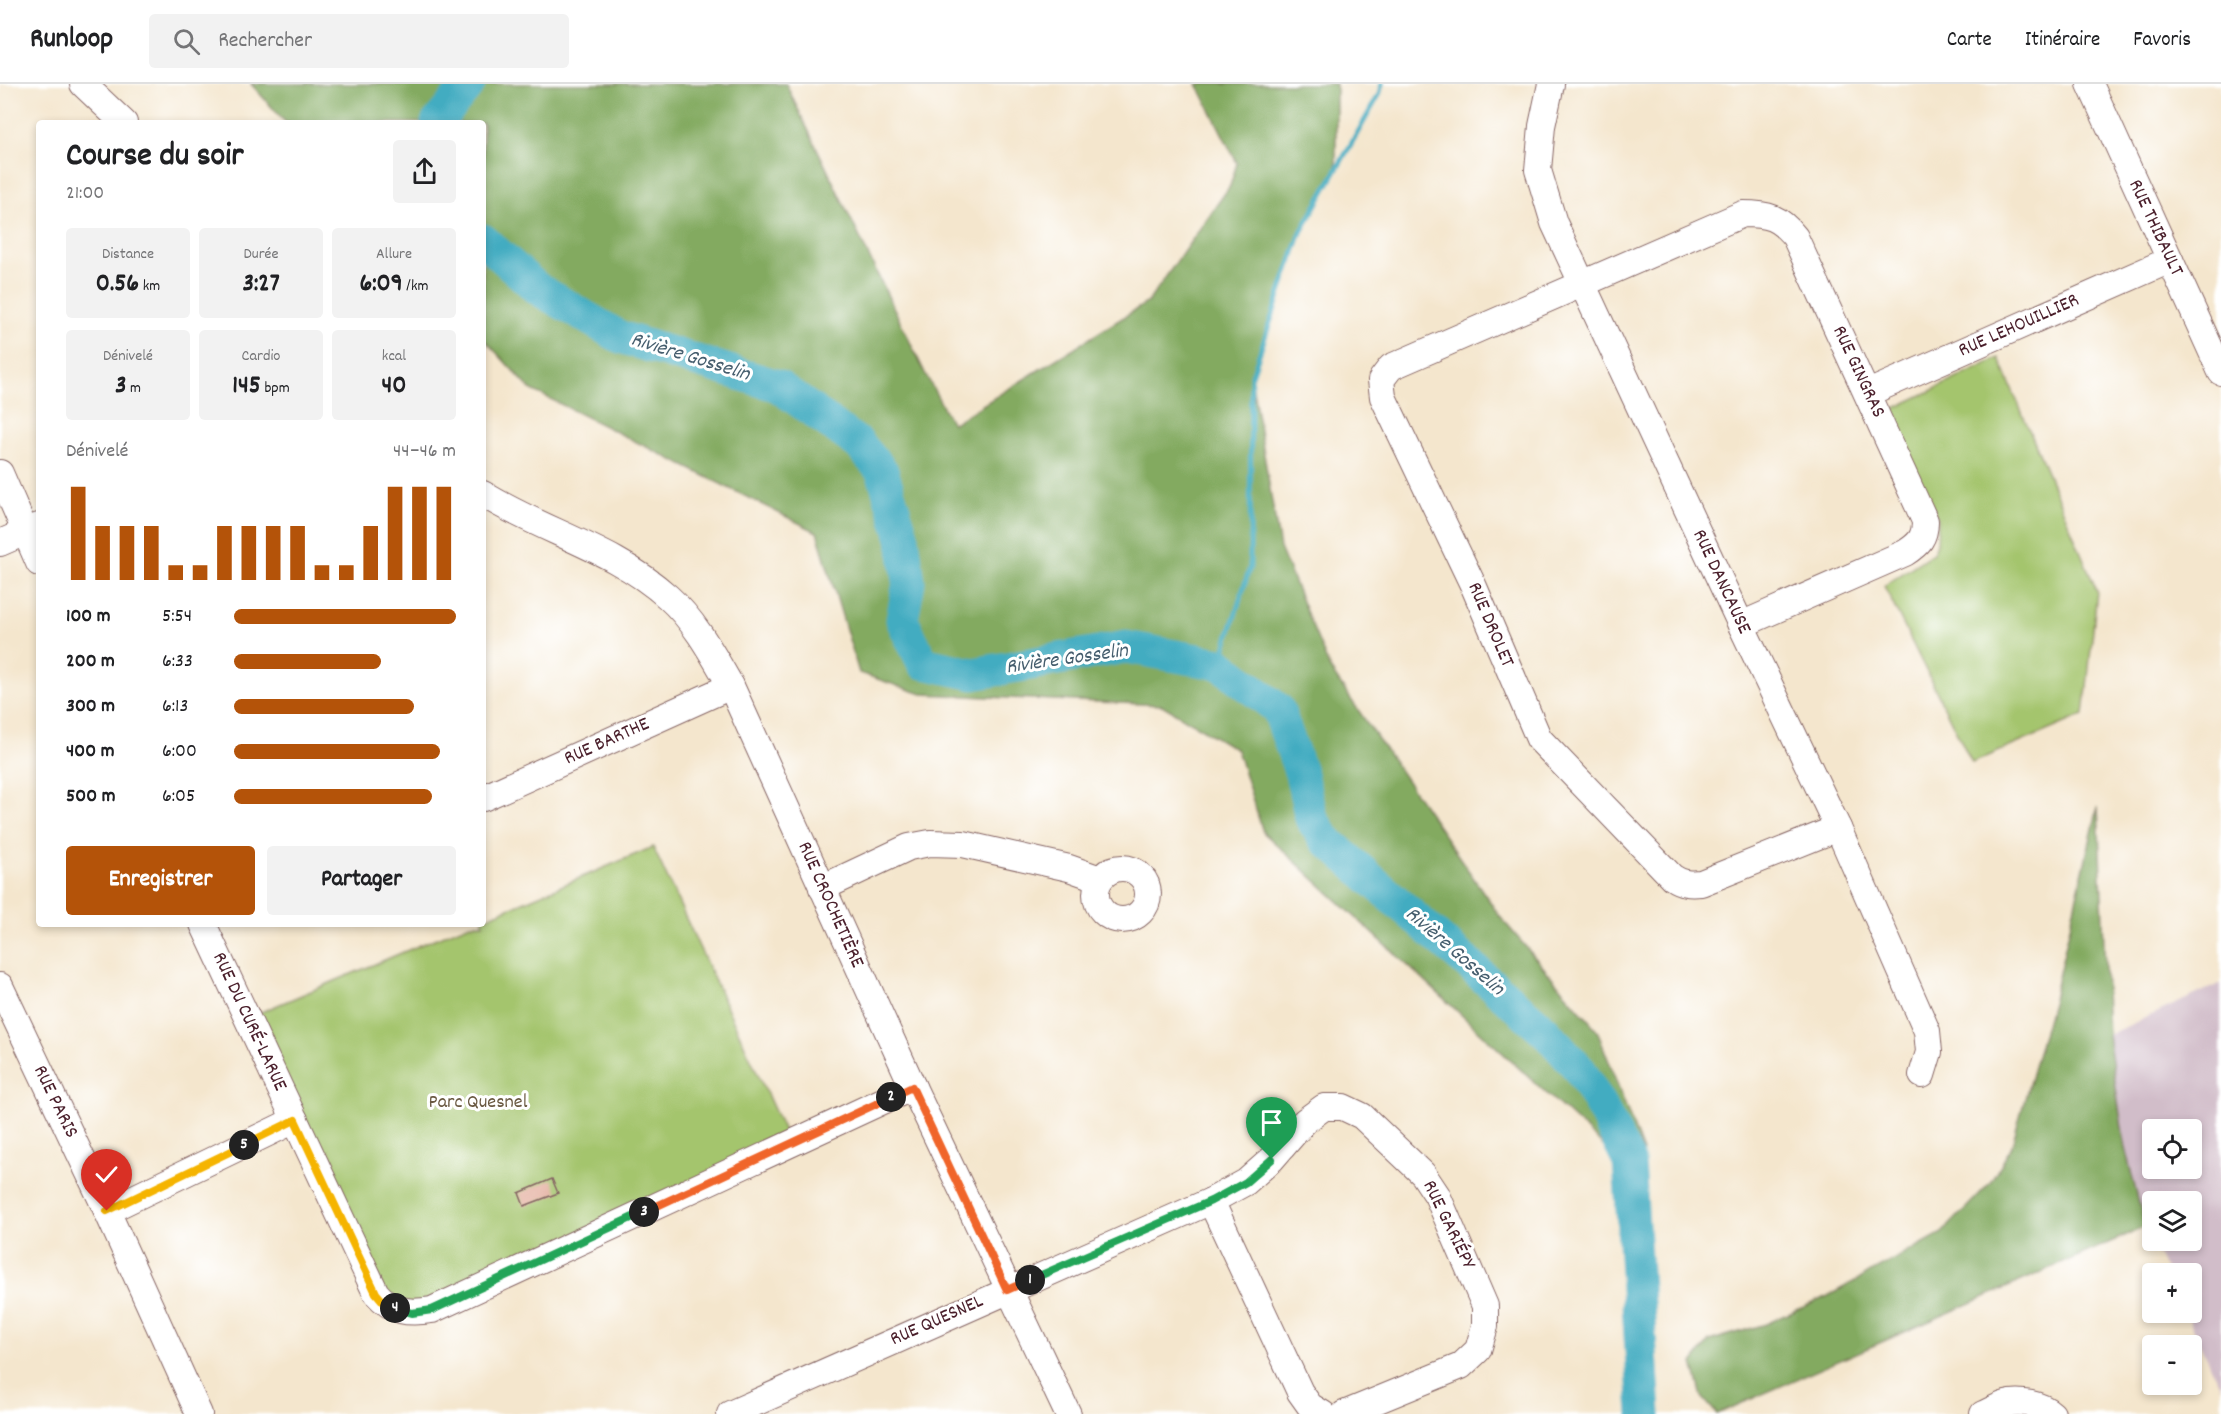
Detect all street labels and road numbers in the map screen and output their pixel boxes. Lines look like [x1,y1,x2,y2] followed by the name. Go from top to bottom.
[2120,175,2190,281] street label: RUE THIBAULT
[1954,287,2084,365] street label: RUE LEHOUILLIER
[1824,321,1892,423] street label: RUE GINGRAS
[1685,525,1757,639] street label: RUE DANCAUSE
[1460,578,1520,672] street label: RUE DROLET
[560,711,654,773] street label: RUE BARTHE
[790,837,870,973] street label: RUE CROCHETIÈRE
[205,948,293,1096] street label: RUE DU CURÉ-LARUE
[25,1061,85,1143] street label: RUE PARIS
[1414,1176,1482,1275] street label: RUE GARIÉPY
[886,1288,988,1354] street label: RUE QUESNEL

